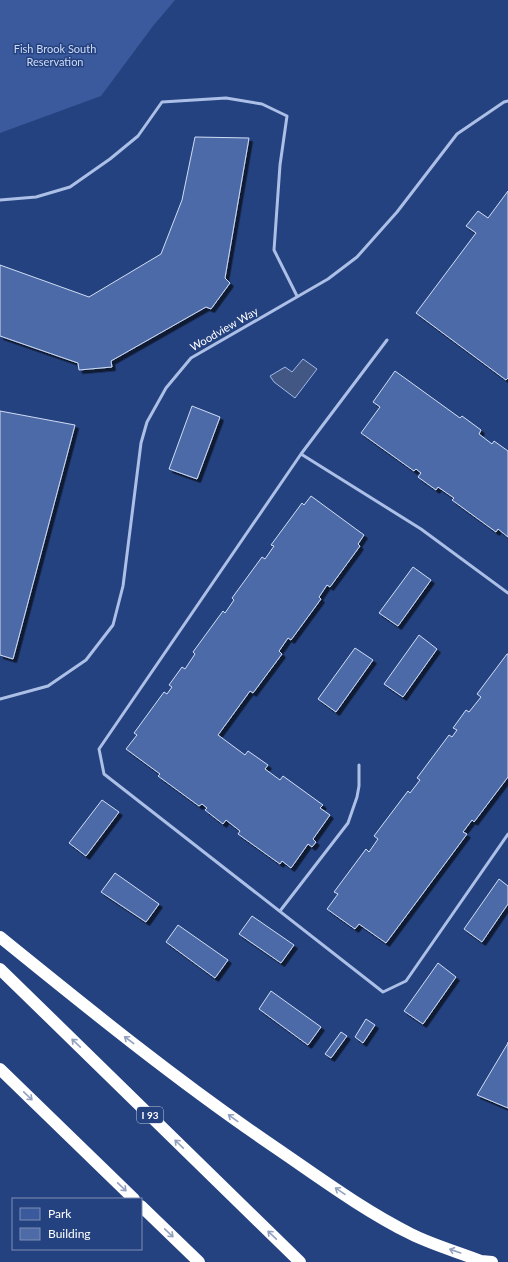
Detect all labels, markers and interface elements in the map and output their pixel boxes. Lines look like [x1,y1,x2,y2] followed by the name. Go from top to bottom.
[14,42,96,68] park label: Fish Brook South Reservation
[187,304,260,353] street label: Woodview Way
[123,1036,134,1044] one-way arrow
[71,1038,81,1048] one-way arrow
[23,1092,33,1101] one-way arrow
[137,1107,163,1123] road number: I 93
[227,1114,238,1122] one-way arrow
[174,1139,184,1149] one-way arrow
[117,1182,127,1192] one-way arrow
[334,1187,346,1195] one-way arrow
[12,1198,142,1250] legend
[48,1206,72,1221] text: Park
[48,1226,91,1241] text: Building
[164,1228,174,1237] one-way arrow
[267,1230,277,1240] one-way arrow
[449,1247,461,1255] one-way arrow

